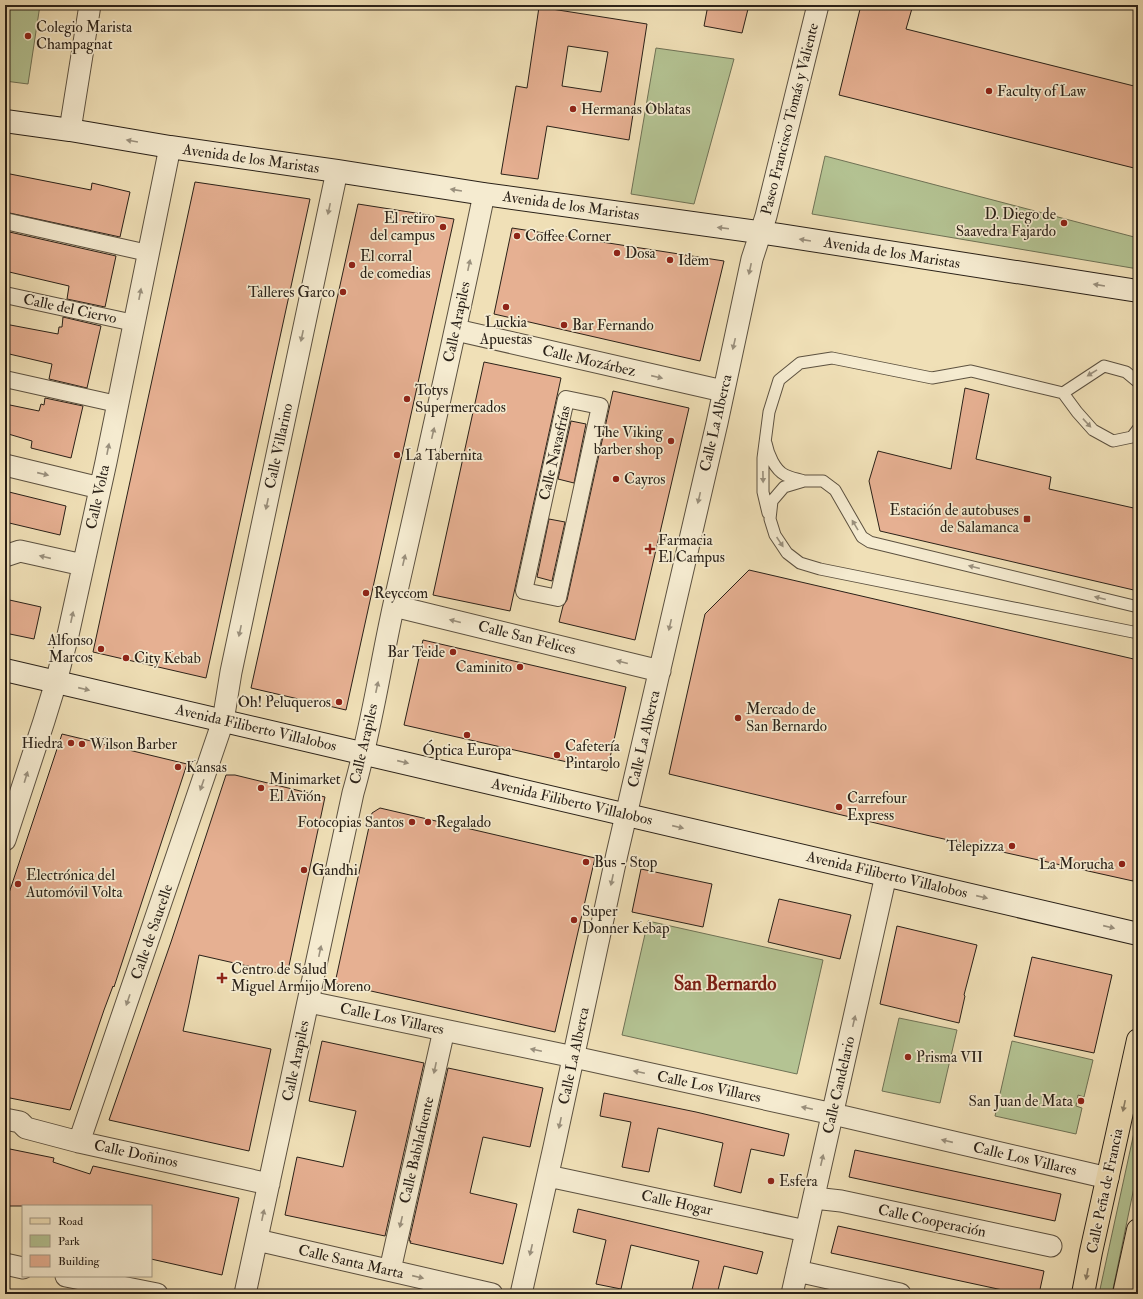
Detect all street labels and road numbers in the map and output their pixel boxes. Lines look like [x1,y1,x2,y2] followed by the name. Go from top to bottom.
[757,21,823,217] street label: Paseo Francisco Tomás y Valiente
[180,140,321,178] street label: Avenida de los Maristas
[500,187,641,225] street label: Avenida de los Maristas
[822,233,961,273] street label: Avenida de los Maristas
[439,280,476,364] street label: Calle Arapiles
[21,290,119,328] street label: Calle del Ciervo
[540,341,638,381] street label: Calle Mozárbez
[696,372,737,473] street label: Calle La Alberca
[261,401,297,491] street label: Calle Villarino
[535,404,575,502] street label: Calle Navasfrías
[82,462,114,531] street label: Calle Volta
[476,617,578,659] street label: Calle San Felices
[624,688,665,789] street label: Calle La Alberca
[173,700,338,756] street label: Avenida Filiberto Villalobos
[346,702,383,786] street label: Calle Arapiles
[489,774,654,830] street label: Avenida Filiberto Villalobos
[804,847,969,903] street label: Avenida Filiberto Villalobos
[127,882,177,982] street label: Calle de Saucelle
[338,999,446,1039] street label: Calle Los Villares
[554,1005,594,1106] street label: Calle La Alberca
[278,1019,315,1103] street label: Calle Arapiles
[819,1034,859,1136] street label: Calle Candelario
[655,1067,763,1107] street label: Calle Los Villares
[395,1095,439,1205] street label: Calle Babilafuente
[1082,1126,1128,1255] street label: Calle Peña de Francia
[92,1136,180,1172] street label: Calle Doñinos
[971,1138,1079,1180] street label: Calle Los Villares
[640,1186,715,1220] street label: Calle Hogar
[876,1200,988,1243] street label: Calle Cooperación
[296,1241,406,1284] street label: Calle Santa Marta

